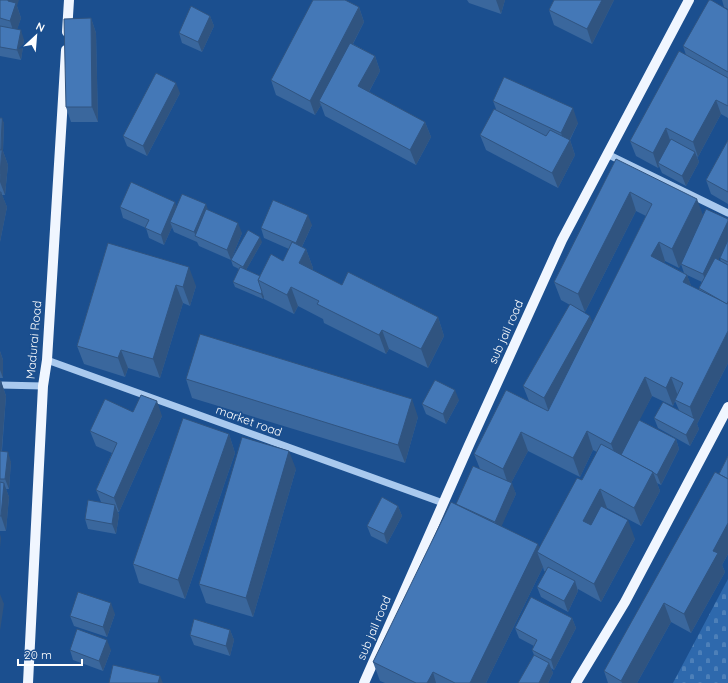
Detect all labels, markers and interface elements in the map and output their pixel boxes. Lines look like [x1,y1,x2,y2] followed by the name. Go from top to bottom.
[16,16,56,56] north arrow
[34,19,47,35] text: N
[485,298,526,366] street label: sub jail road
[23,300,44,380] street label: Madurai Road
[214,402,284,439] street label: market road
[353,593,394,662] street label: sub jail road
[18,641,82,667] scale bar
[24,647,52,662] text: 20 m

